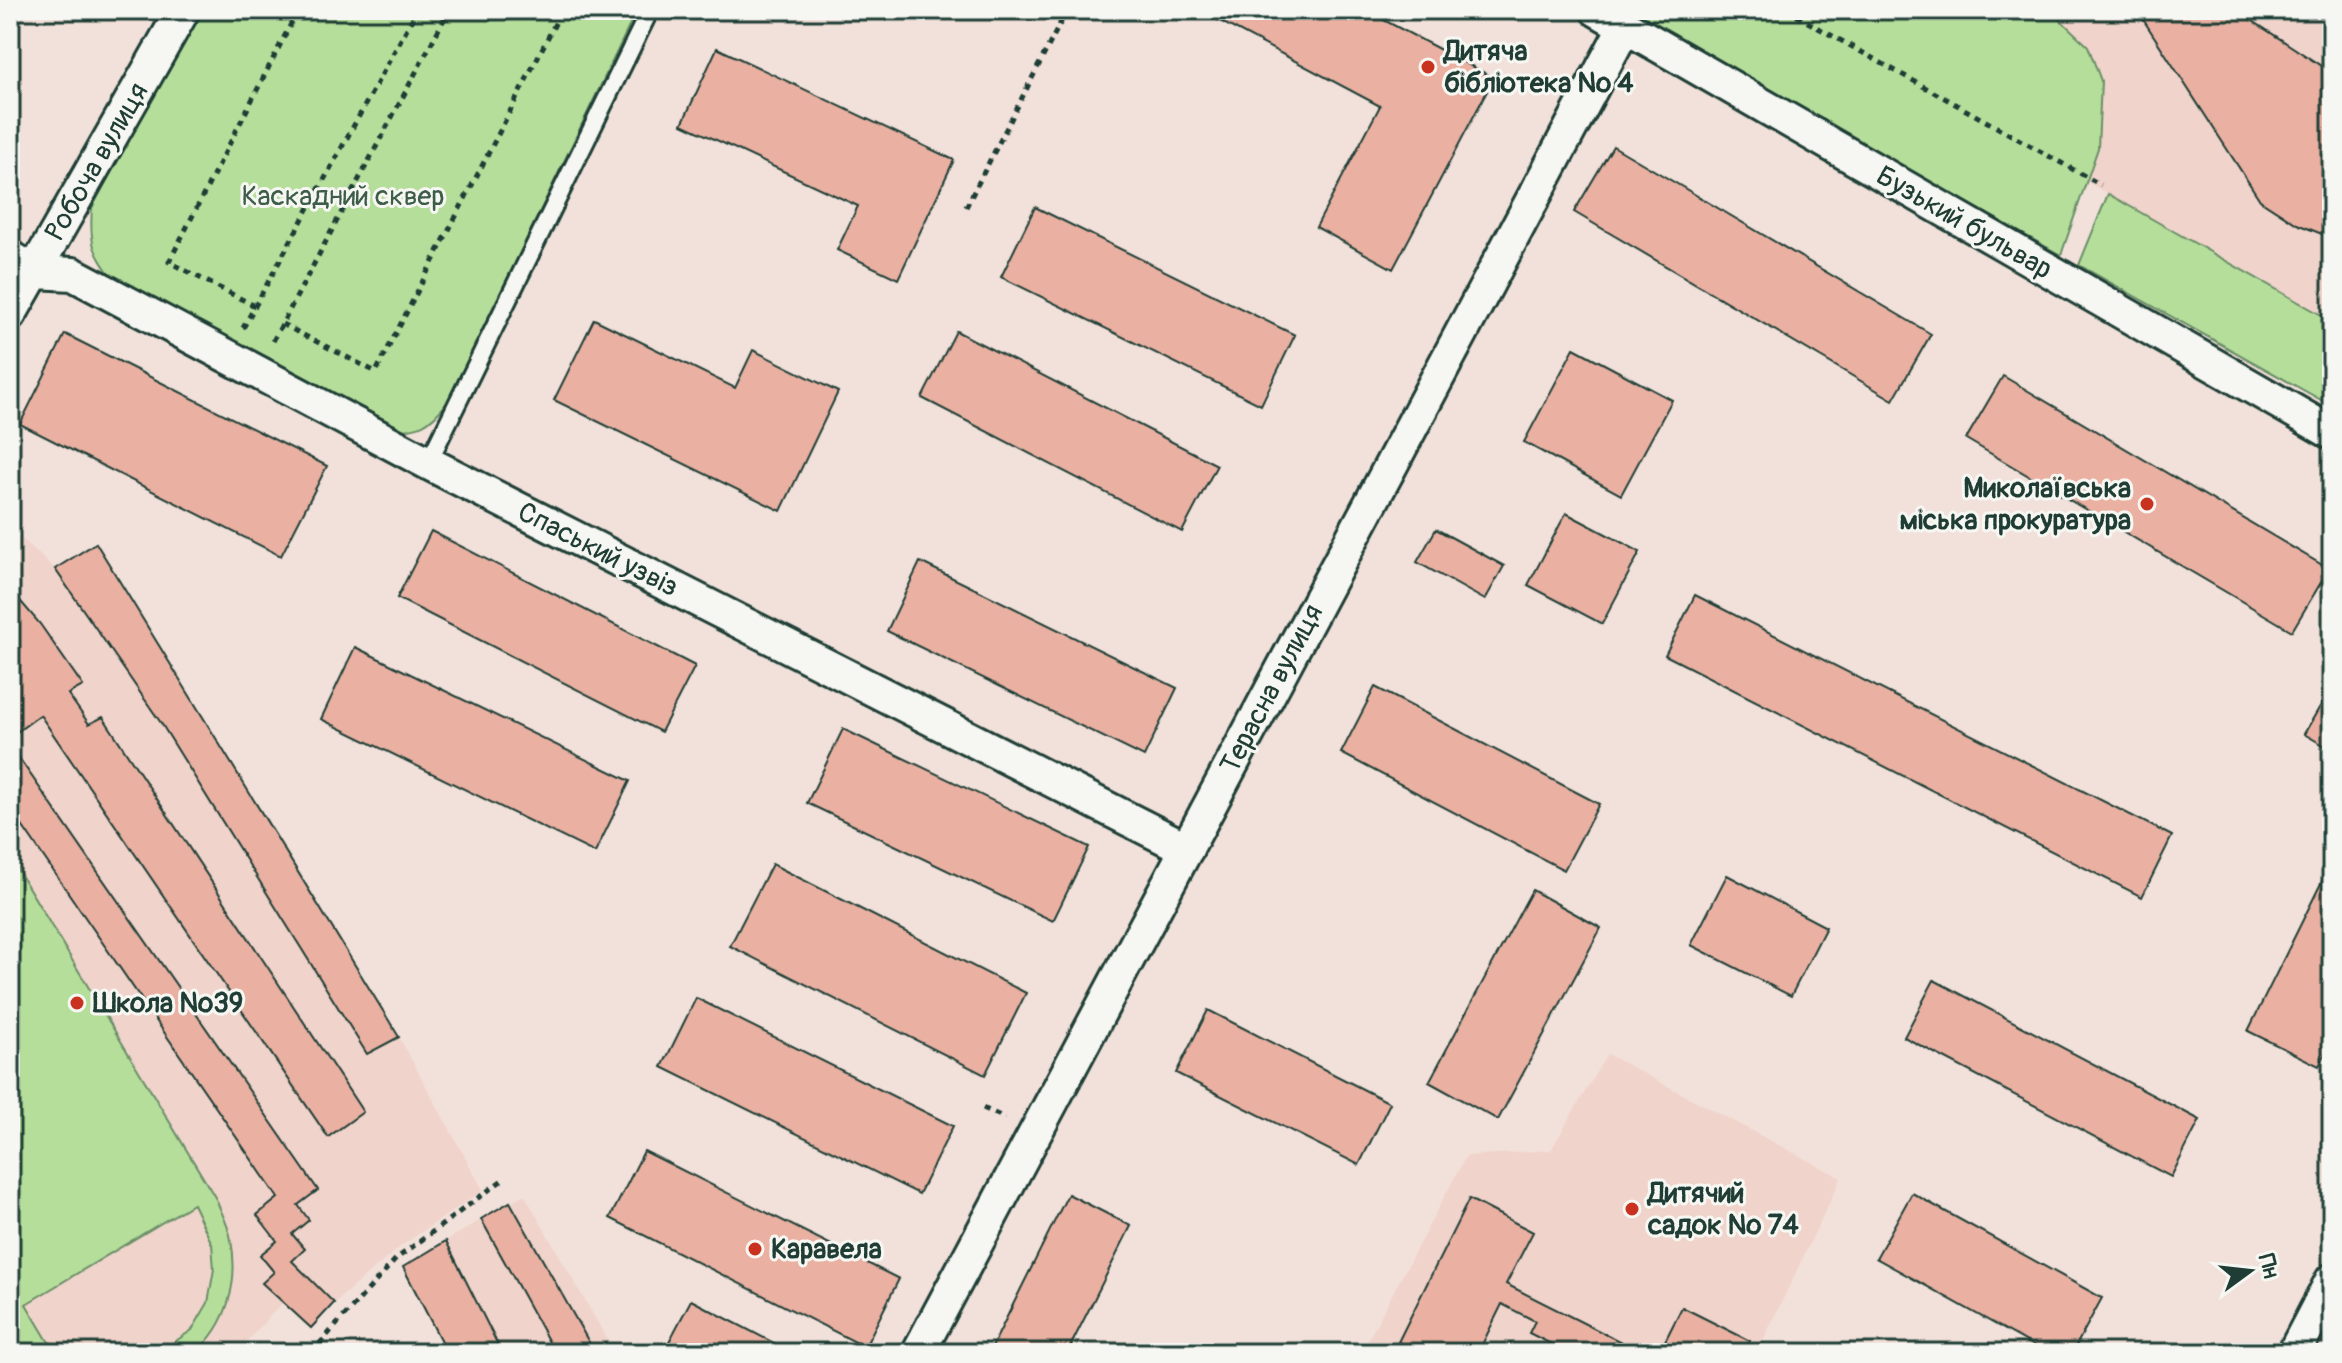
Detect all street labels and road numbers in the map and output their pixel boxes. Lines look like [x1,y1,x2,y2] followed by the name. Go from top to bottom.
[38,77,156,247] street label: Робоча вулиця
[1870,159,2058,287] street label: Бузький бульвар
[512,495,684,605] street label: Спаський узвіз
[1213,598,1331,780] street label: Терасна вулиця

